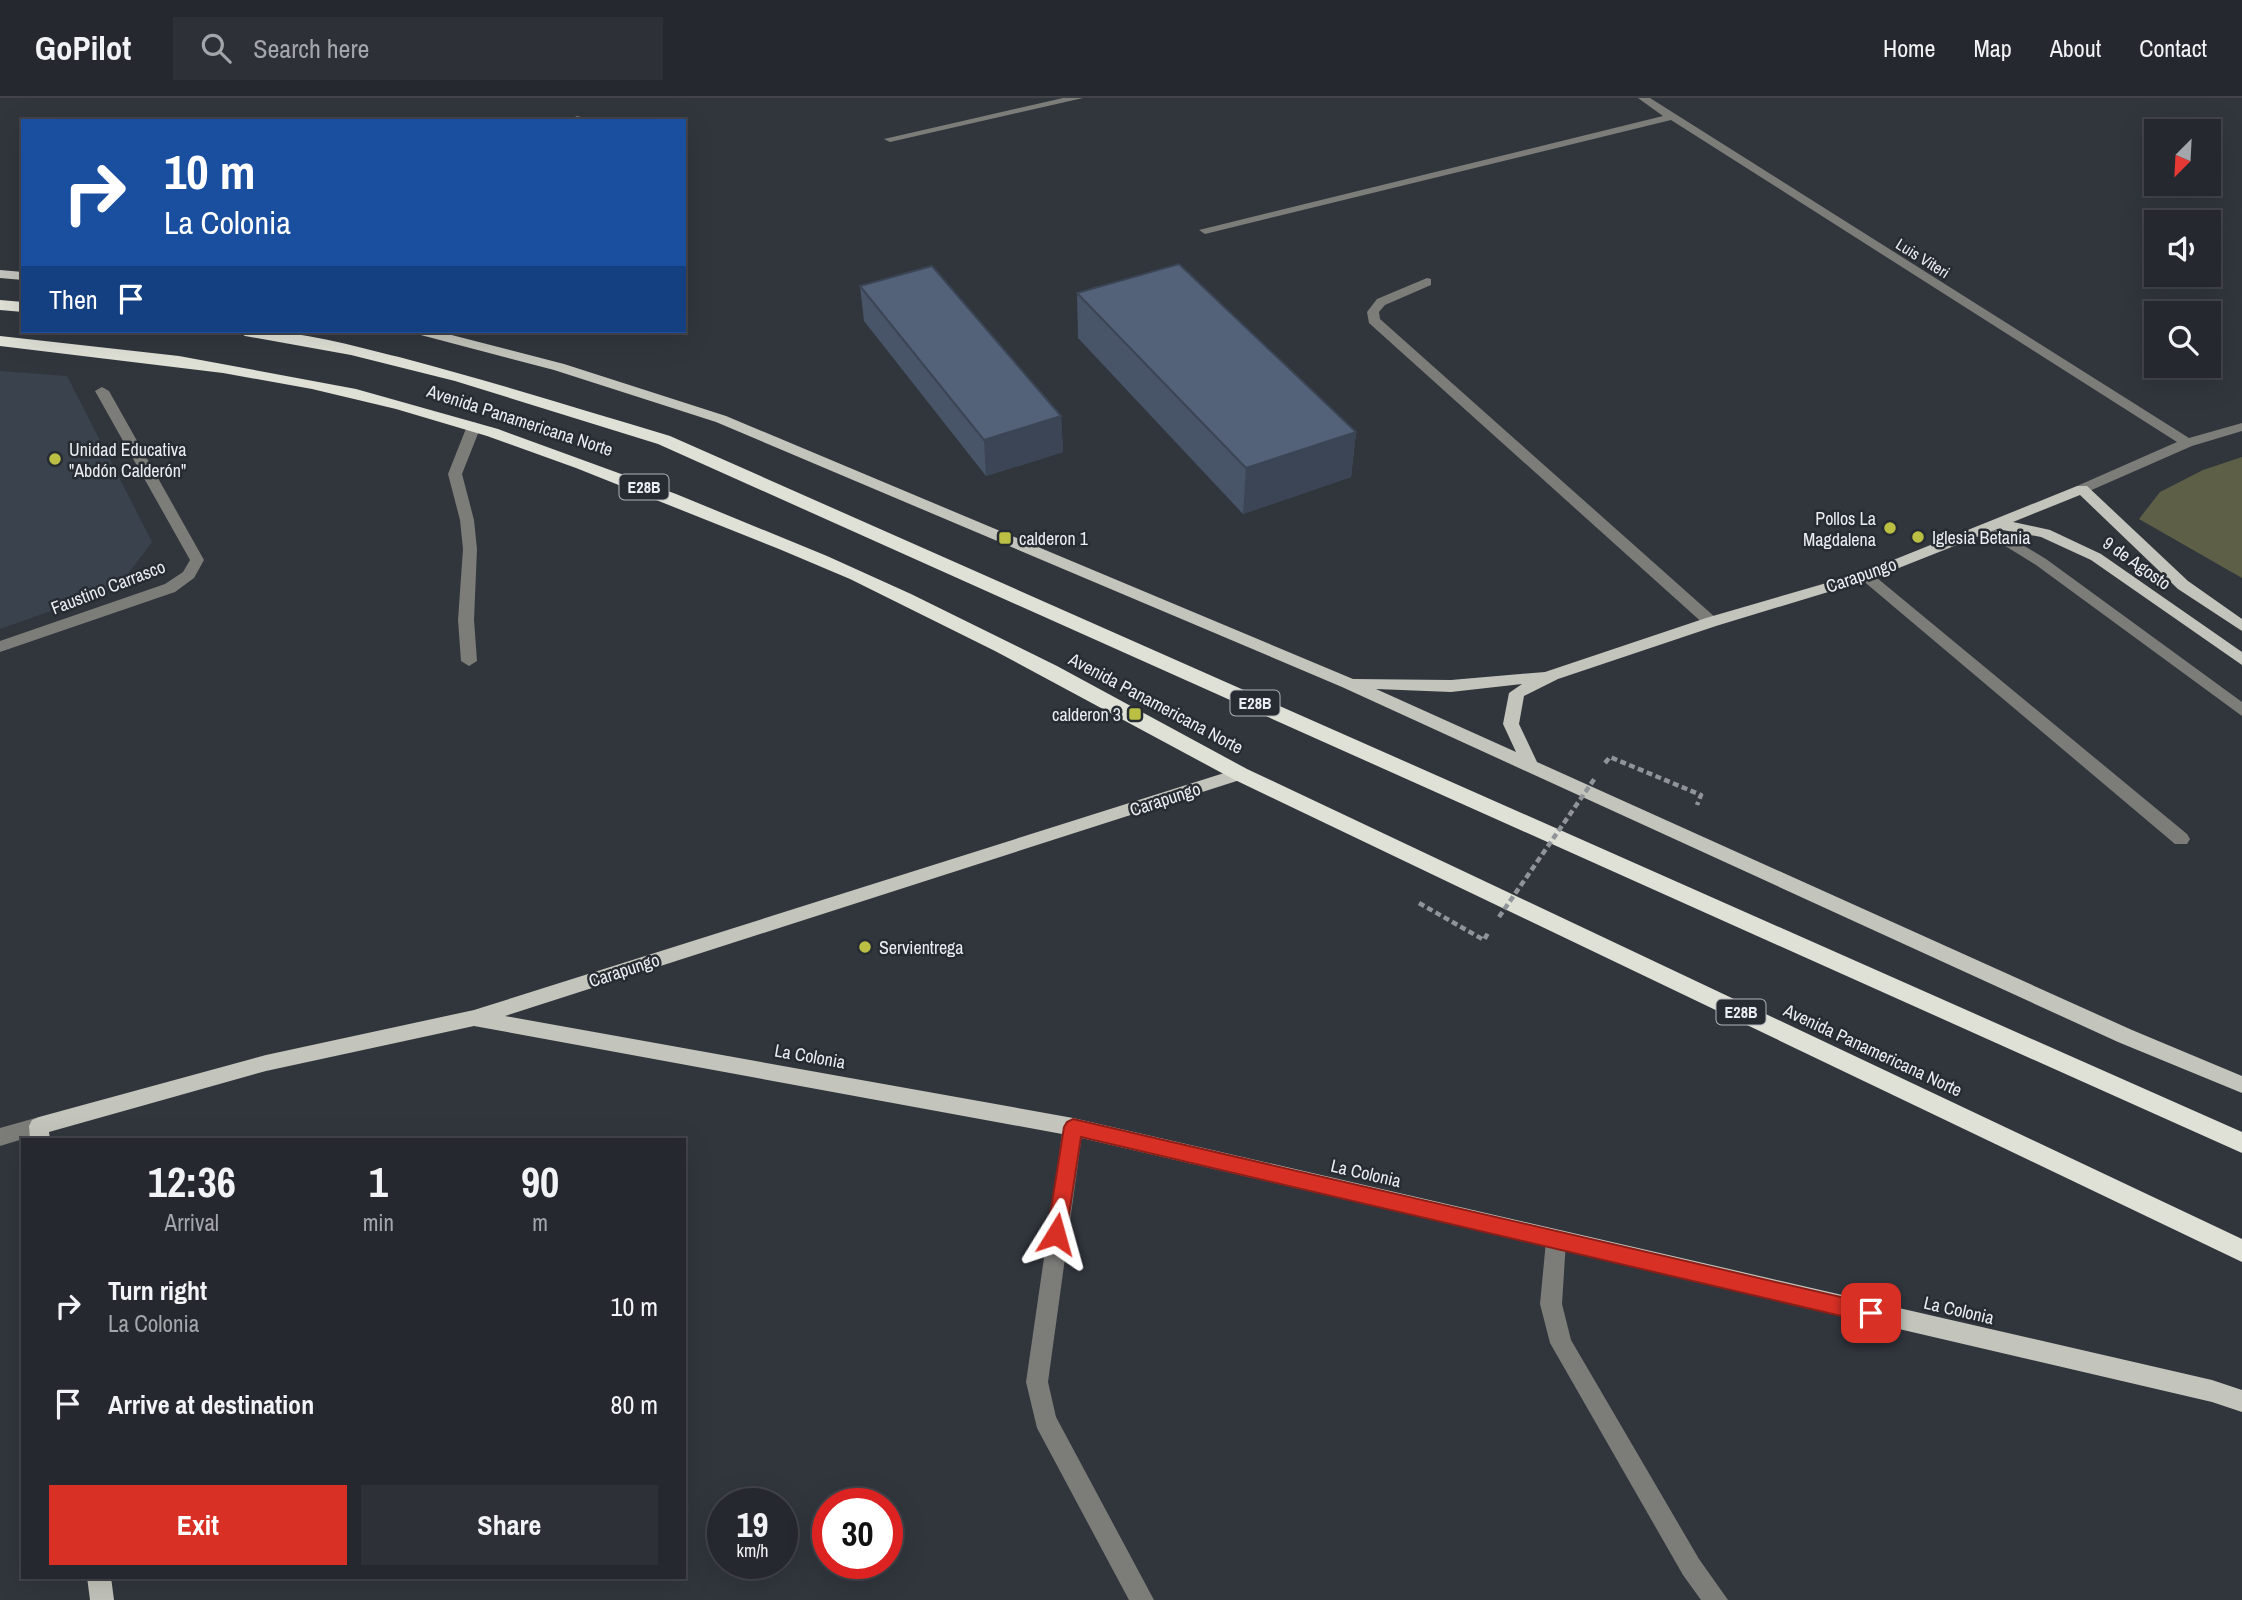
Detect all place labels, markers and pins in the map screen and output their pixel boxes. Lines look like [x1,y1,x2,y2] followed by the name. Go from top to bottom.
[69,437,186,483] place label: Unidad Educativa "Abdón Calderón"
[47,451,63,467] marker: Unidad Educativa "Abdón Calderón"
[1803,506,1876,552] place label: Pollos La Magdalena
[1882,520,1898,536] marker: Pollos La Magdalena
[1932,525,2030,550] place label: Iglesia Betania
[1019,526,1089,551] place label: calderon 1
[1910,529,1926,545] marker: Iglesia Betania
[997,530,1013,546] marker: calderon 1
[1052,702,1121,727] place label: calderon 3
[1127,706,1143,722] marker: calderon 3
[879,935,964,960] place label: Servientrega
[857,939,873,955] marker: Servientrega
[1841,1283,1901,1343] pin

